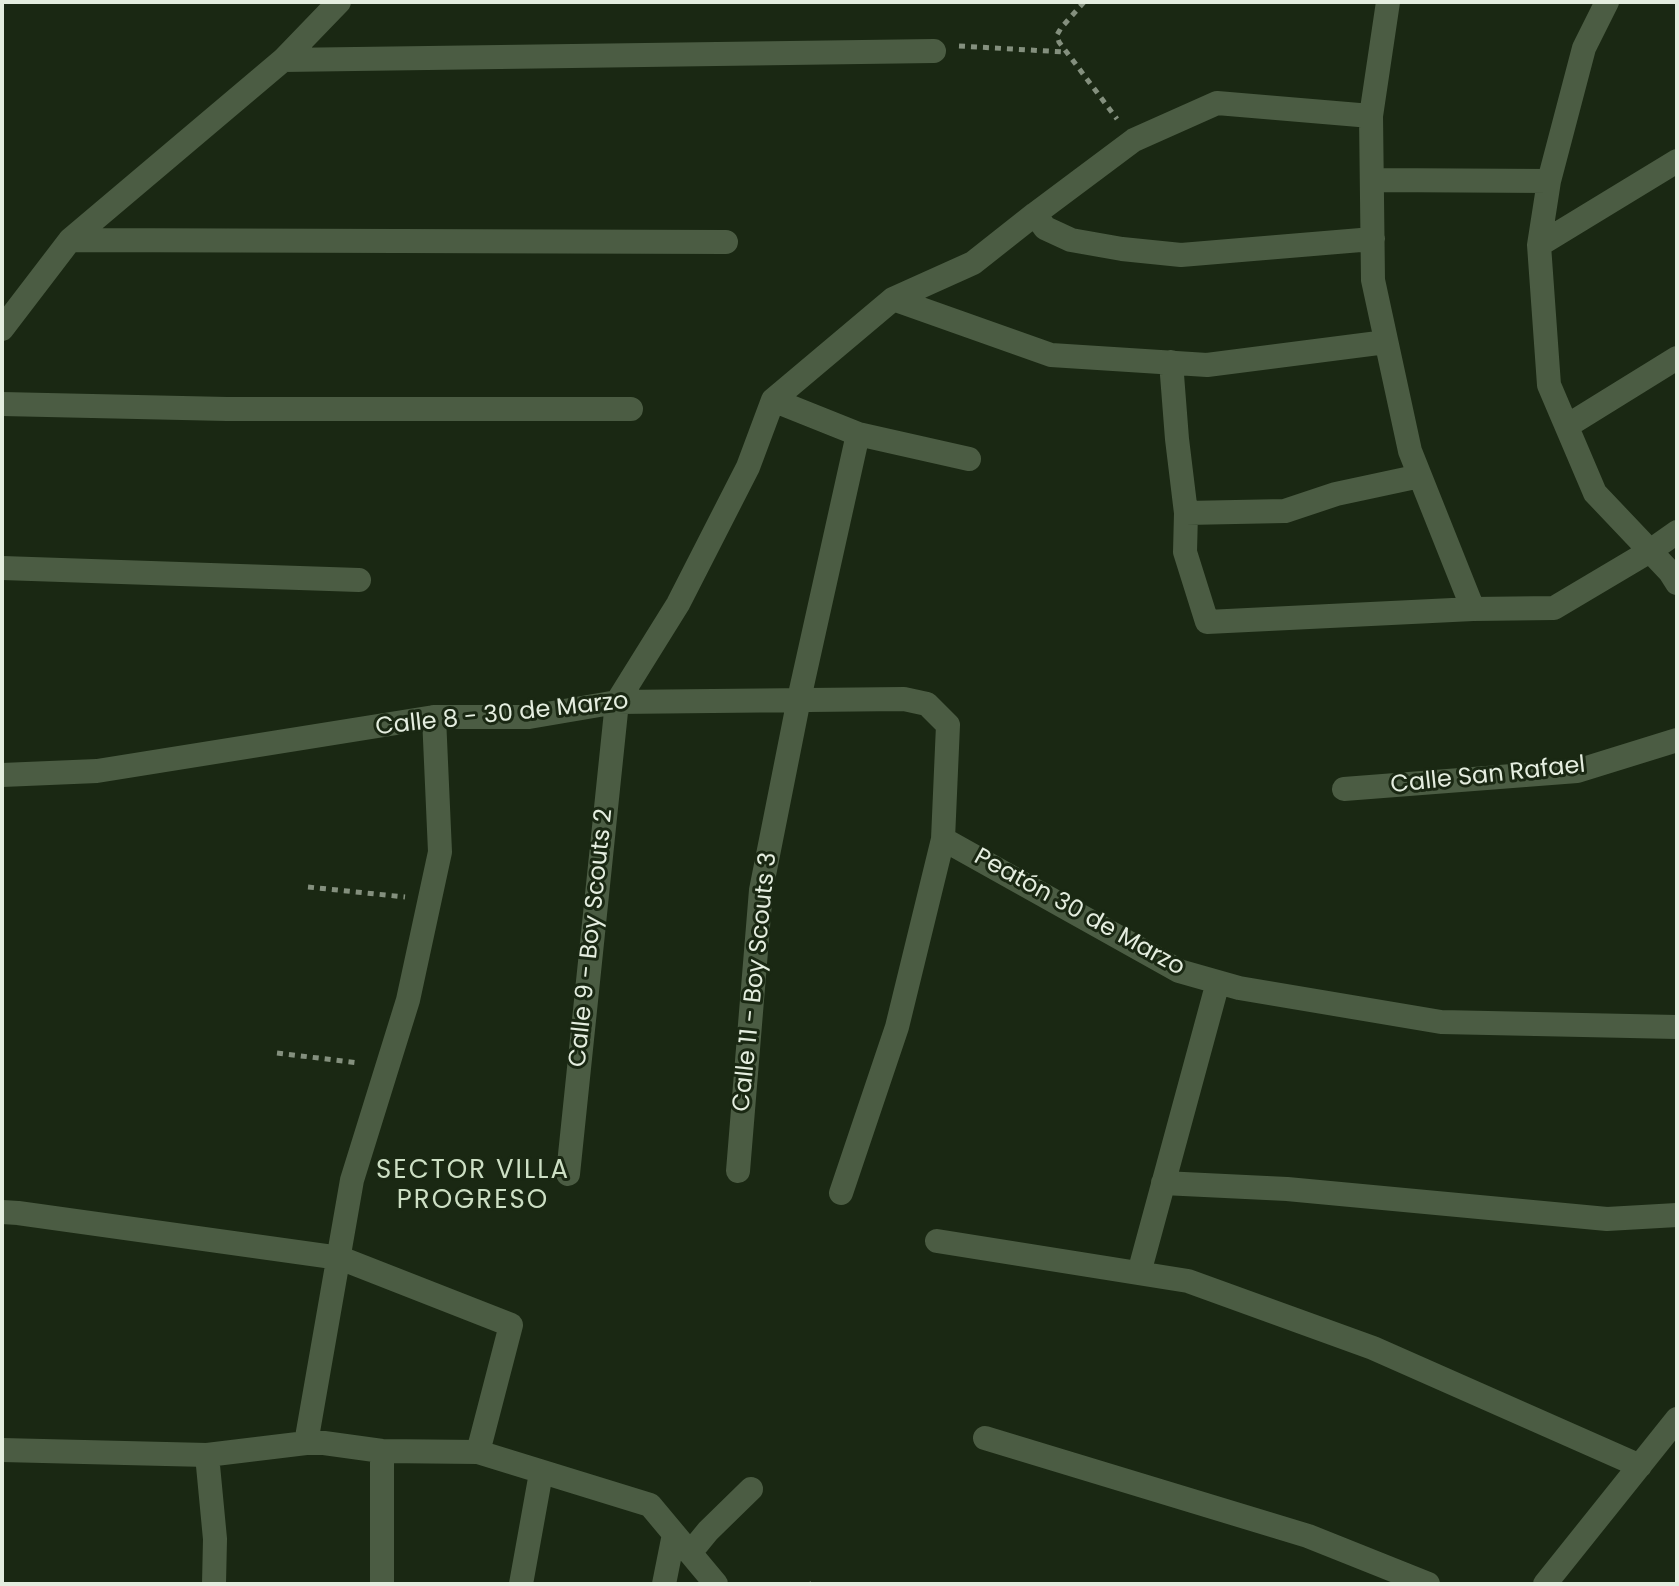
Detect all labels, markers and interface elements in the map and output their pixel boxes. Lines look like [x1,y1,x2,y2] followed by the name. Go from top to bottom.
[374,687,630,743] street label: Calle 8 - 30 de Marzo
[1389,751,1587,801] street label: Calle San Rafael
[564,807,620,1069] street label: Calle 9 - Boy Scouts 2
[969,843,1189,983] street label: Peatón 30 de Marzo
[728,851,784,1113] street label: Calle 11 - Boy Scouts 3
[376,1155,570,1216] district label: SECTOR VILLA PROGRESO

